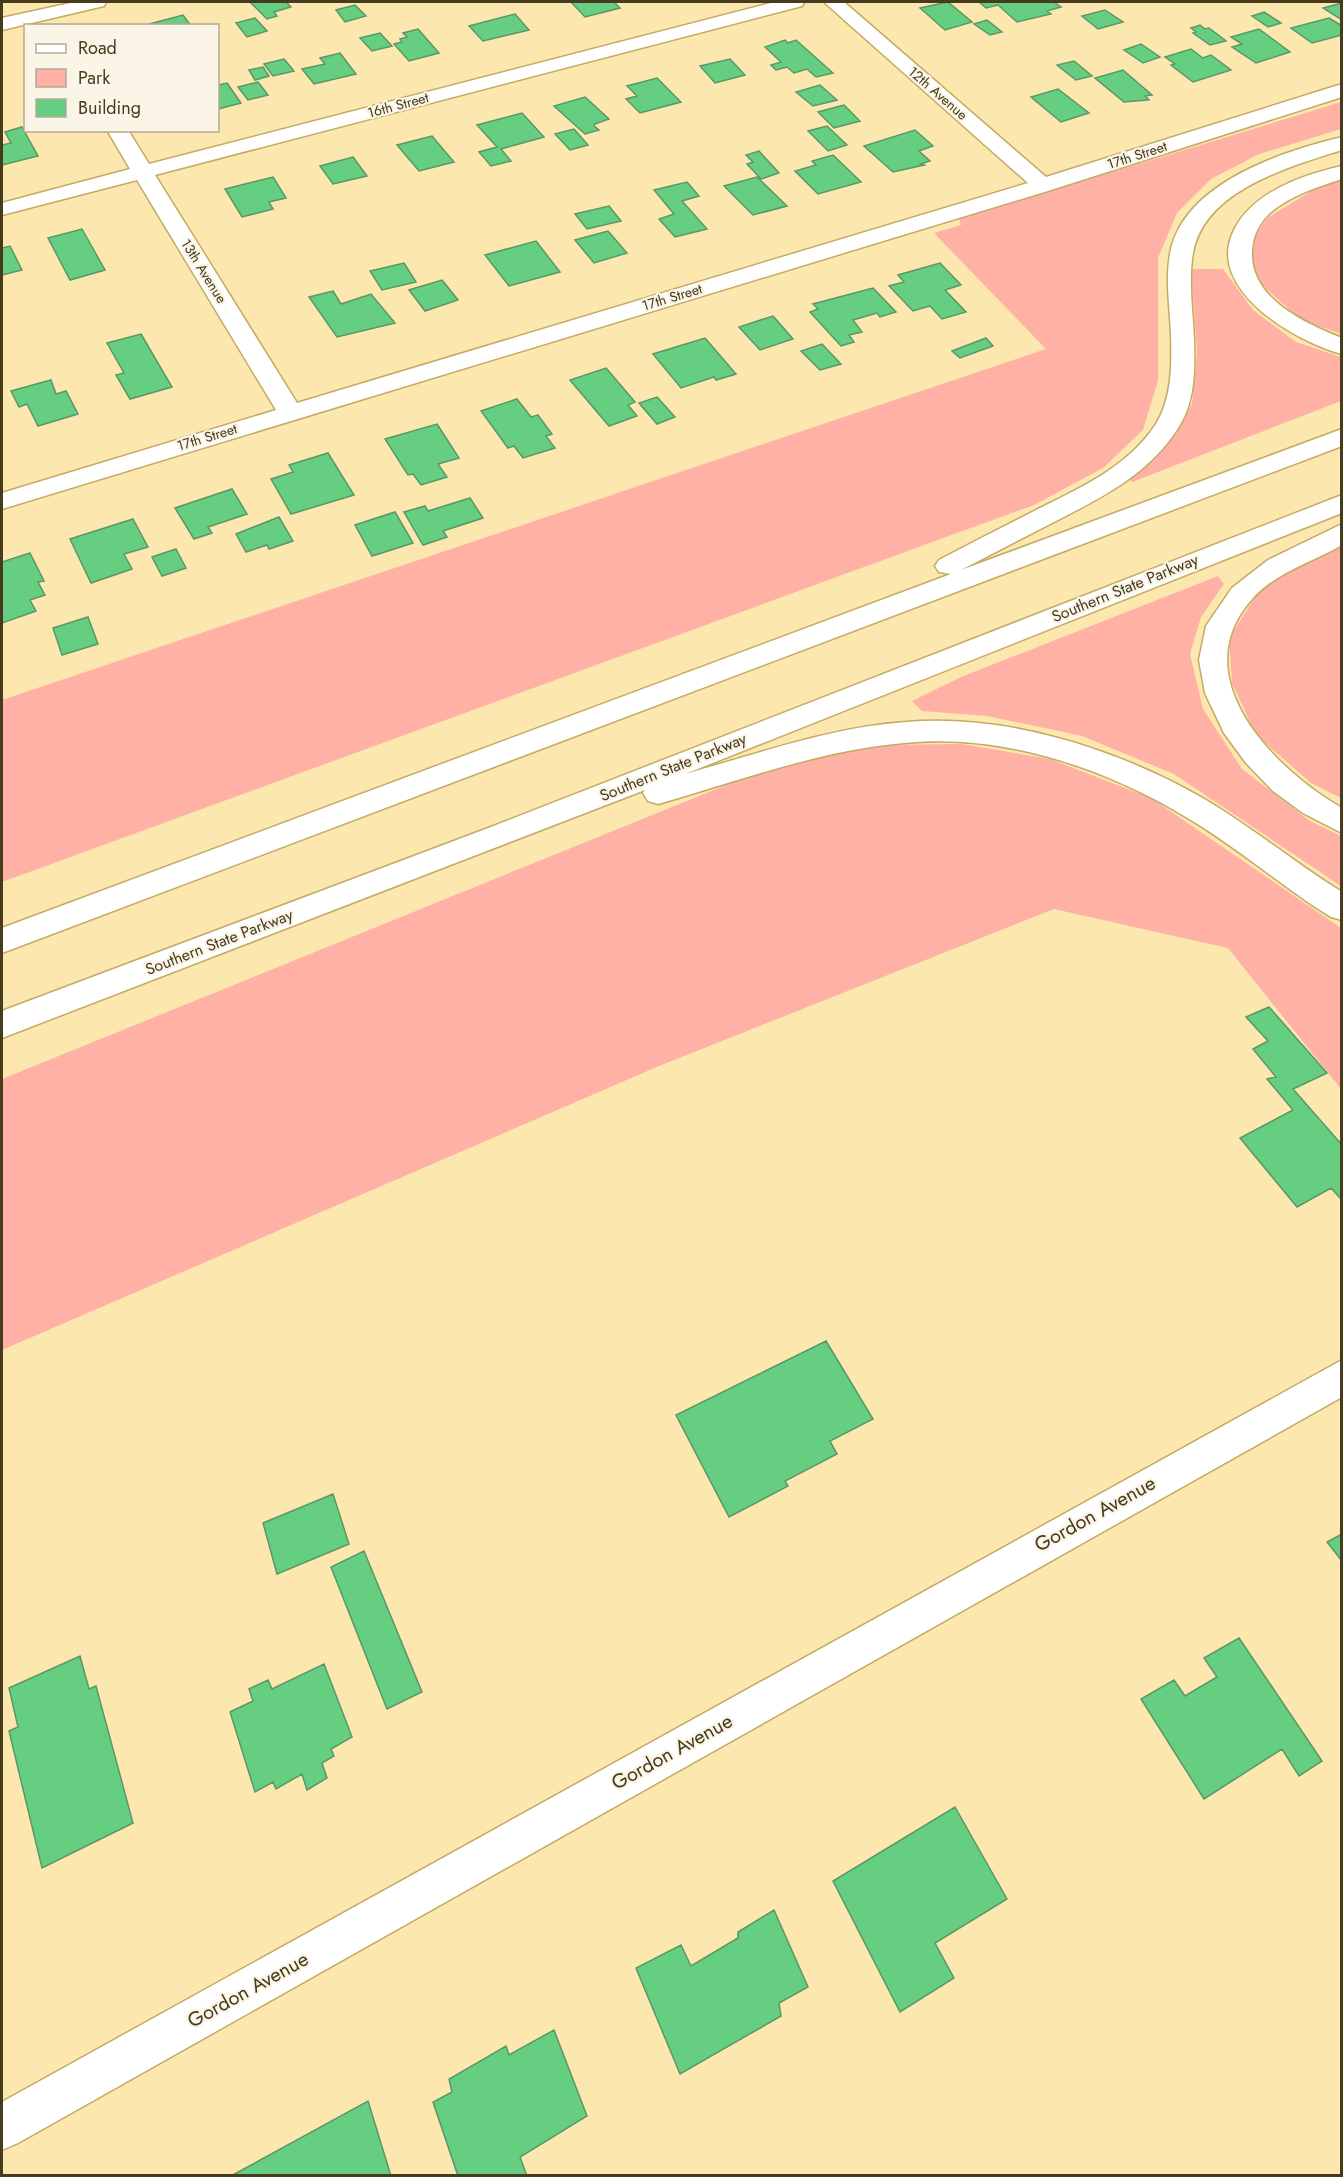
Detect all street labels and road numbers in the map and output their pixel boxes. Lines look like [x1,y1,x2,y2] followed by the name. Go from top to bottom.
[904,62,972,124] street label: 12th Avenue
[365,87,431,123] street label: 16th Street
[1104,136,1170,174] street label: 17th Street
[176,235,232,307] street label: 13th Avenue
[639,278,705,316] street label: 17th Street
[174,418,240,456] street label: 17th Street
[1048,548,1203,628] street label: Southern State Parkway
[596,727,751,807] street label: Southern State Parkway
[142,903,297,981] street label: Southern State Parkway
[1029,1469,1161,1559] street label: Gordon Avenue
[606,1707,738,1797] street label: Gordon Avenue
[182,1945,314,2035] street label: Gordon Avenue

